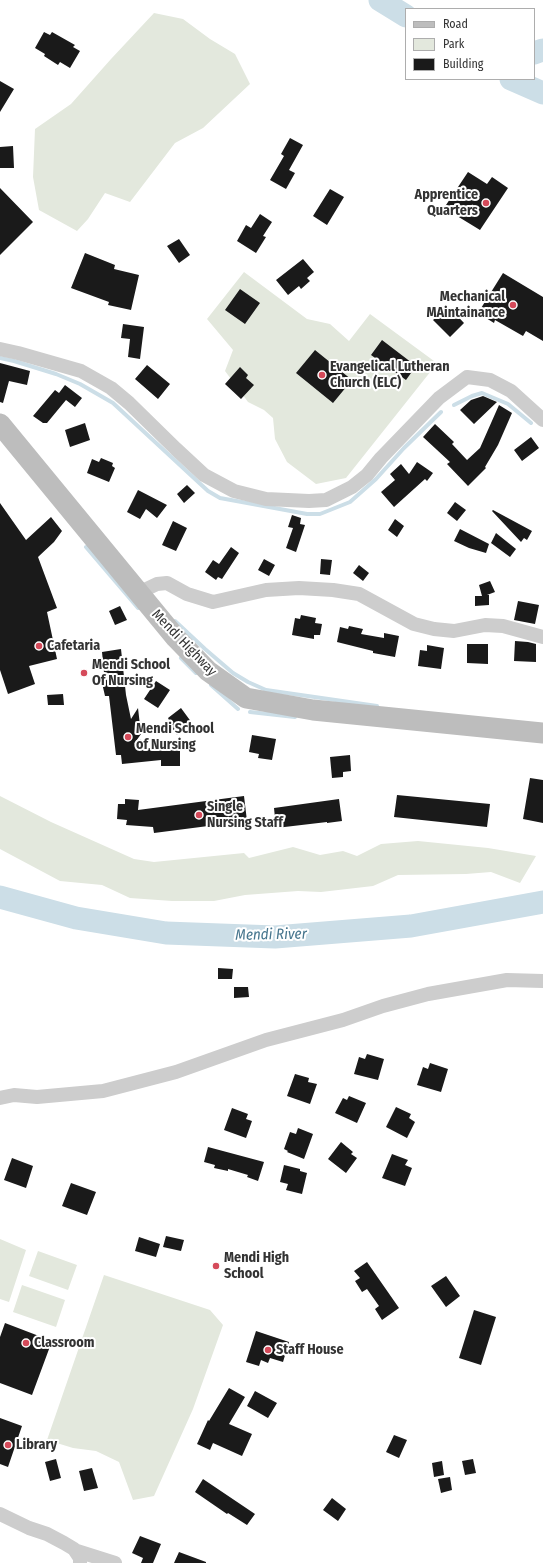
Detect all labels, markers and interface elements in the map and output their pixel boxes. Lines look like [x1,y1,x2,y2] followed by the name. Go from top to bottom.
[405,8,535,80] legend
[443,17,468,31] text: Road
[443,37,464,51] text: Park
[443,57,483,71] text: Building
[415,187,478,220] place label: Apprentice Quarters
[481,198,491,208] marker: Apprentice Quarters
[426,289,505,322] place label: Mechanical MAintainance
[508,300,518,310] marker: Mechanical MAintainance
[330,359,450,392] place label: Evangelical Lutheran Church (ELC)
[317,370,327,380] marker: Evangelical Lutheran Church (ELC)
[148,606,220,680] street label: Mendi Highway
[47,638,100,654] place label: Cafetaria
[34,641,44,651] marker: Cafetaria
[92,657,170,690] place label: Mendi School Of Nursing
[79,668,89,678] marker: Mendi School Of Nursing
[136,721,214,754] place label: Mendi School of Nursing
[123,732,133,742] marker: Mendi School of Nursing
[207,799,283,832] place label: Single Nursing Staff
[194,810,204,820] marker: Single Nursing Staff
[235,925,307,945] water label: Mendi River
[224,1250,289,1282] place label: Mendi High School
[211,1261,221,1271] marker: Mendi High School
[34,1335,94,1351] place label: Classroom
[21,1338,31,1348] marker: Classroom
[276,1342,344,1358] place label: Staff House
[263,1345,273,1355] marker: Staff House
[16,1437,57,1453] place label: Library
[3,1440,13,1450] marker: Library

